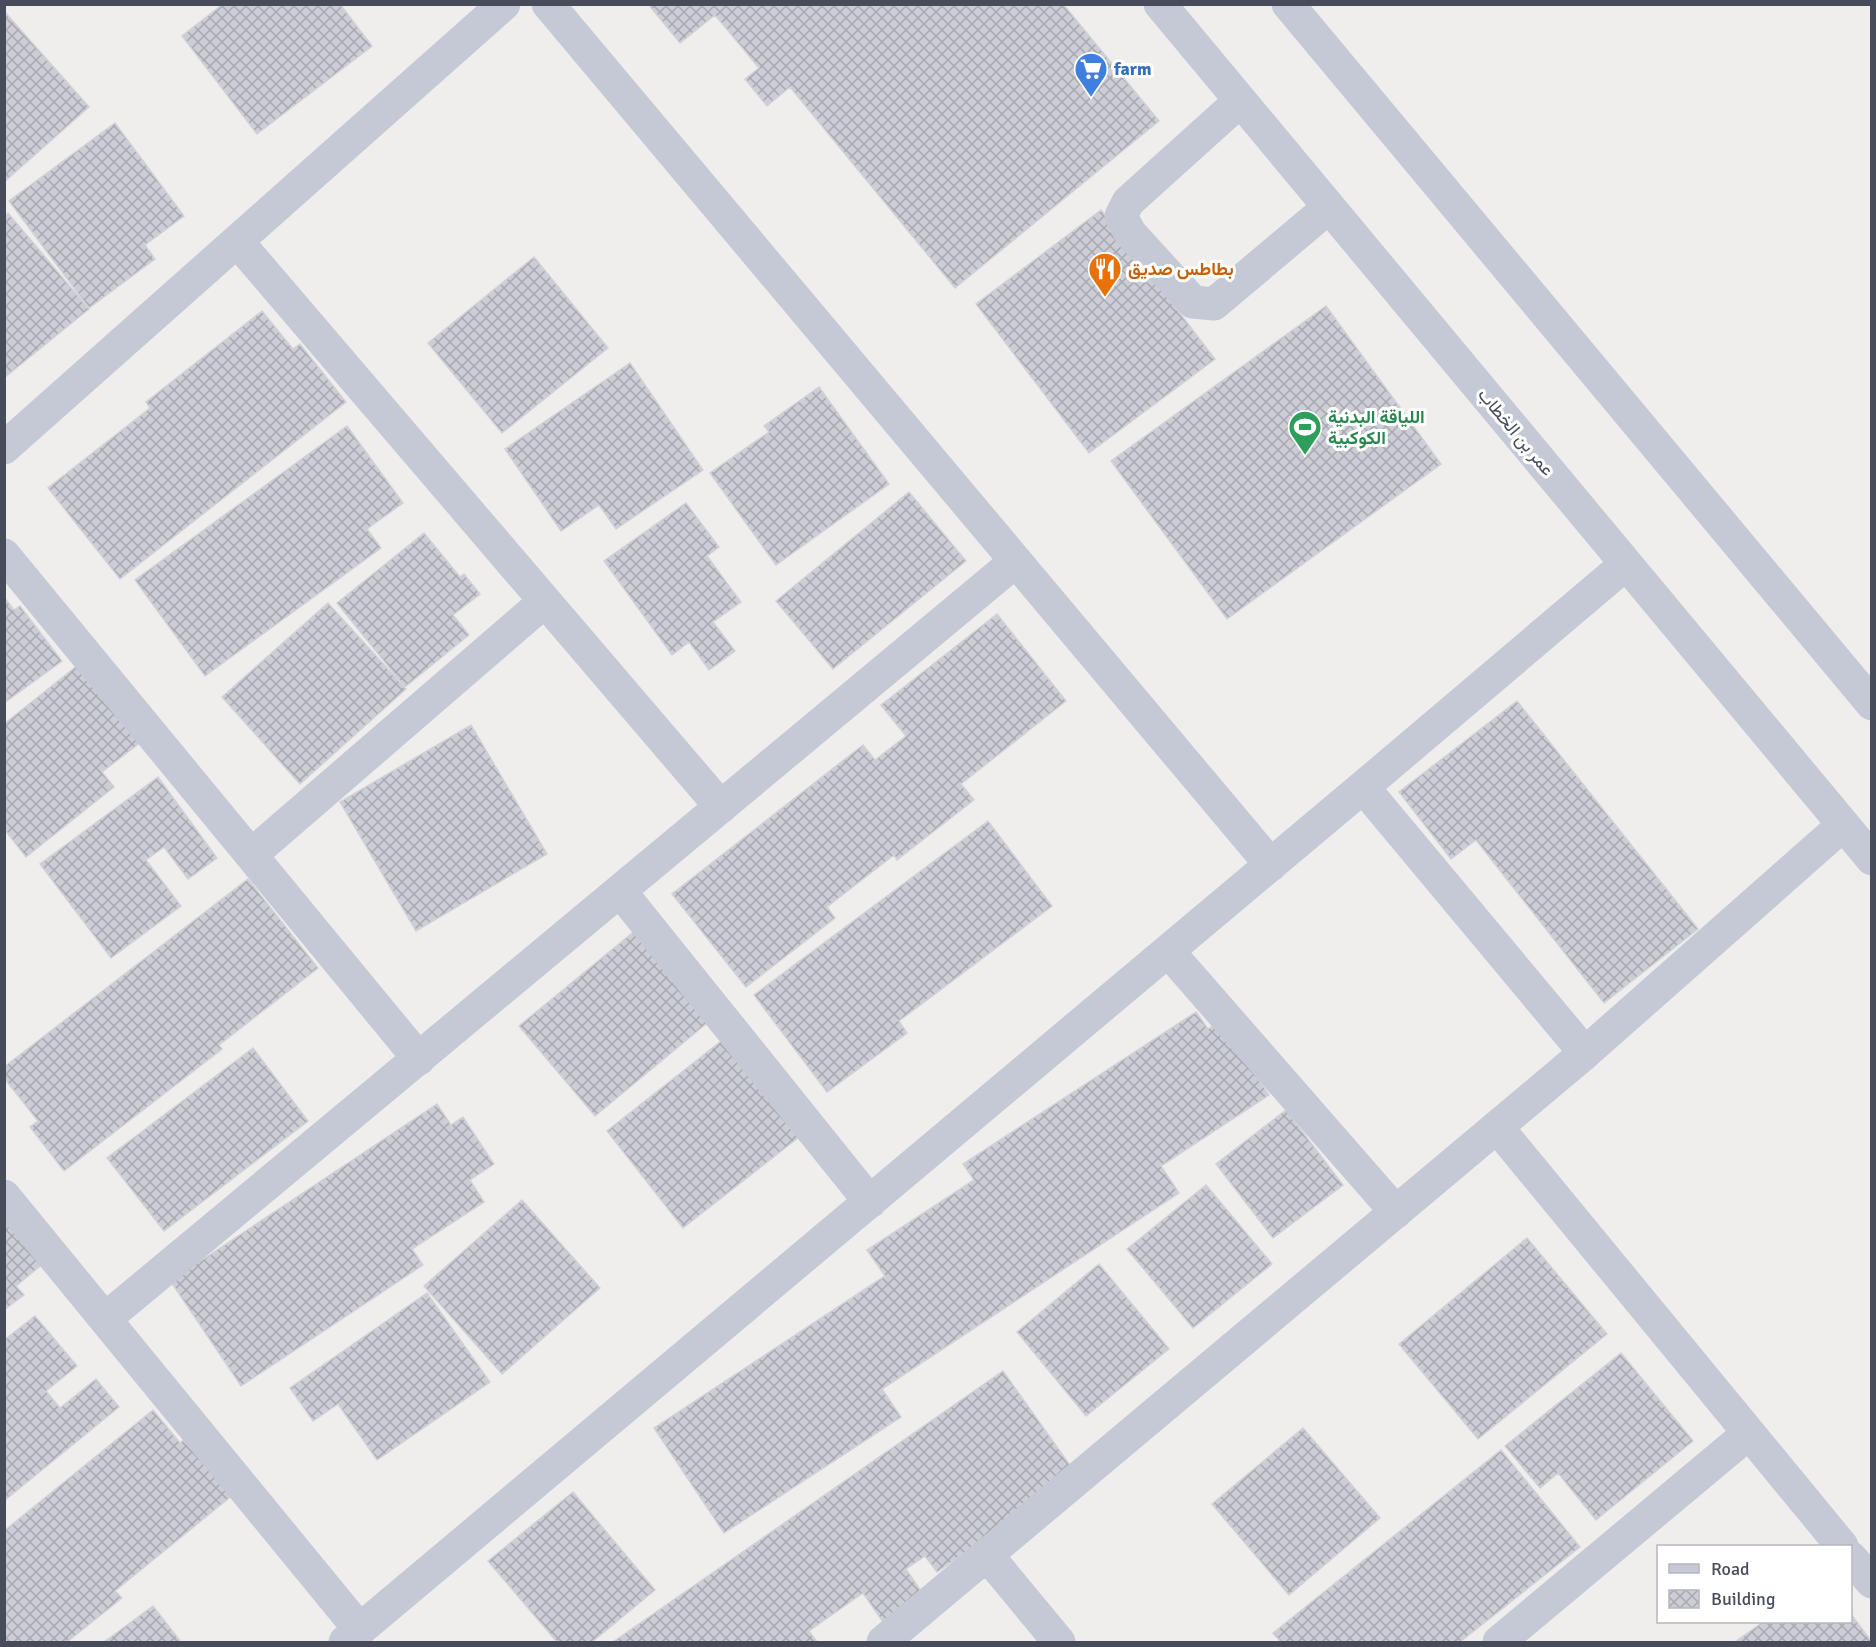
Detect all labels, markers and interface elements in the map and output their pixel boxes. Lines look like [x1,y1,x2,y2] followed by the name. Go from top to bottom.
[1073,51,1109,98] supermarket icon: farm
[1113,58,1151,80] place label: farm
[1087,251,1123,298] restaurant icon: بطاطس صديق
[1128,258,1234,280] place label: بطاطس صديق
[1473,384,1559,480] street label: عمر بن الخطاب
[1328,406,1425,449] place label: اللياقة البدنية الكوكبية
[1287,409,1323,456] sports icon: اللياقة البدنية الكوكبية
[1657,1545,1852,1623] legend
[1711,1558,1750,1580] text: Road
[1711,1588,1775,1610] text: Building

